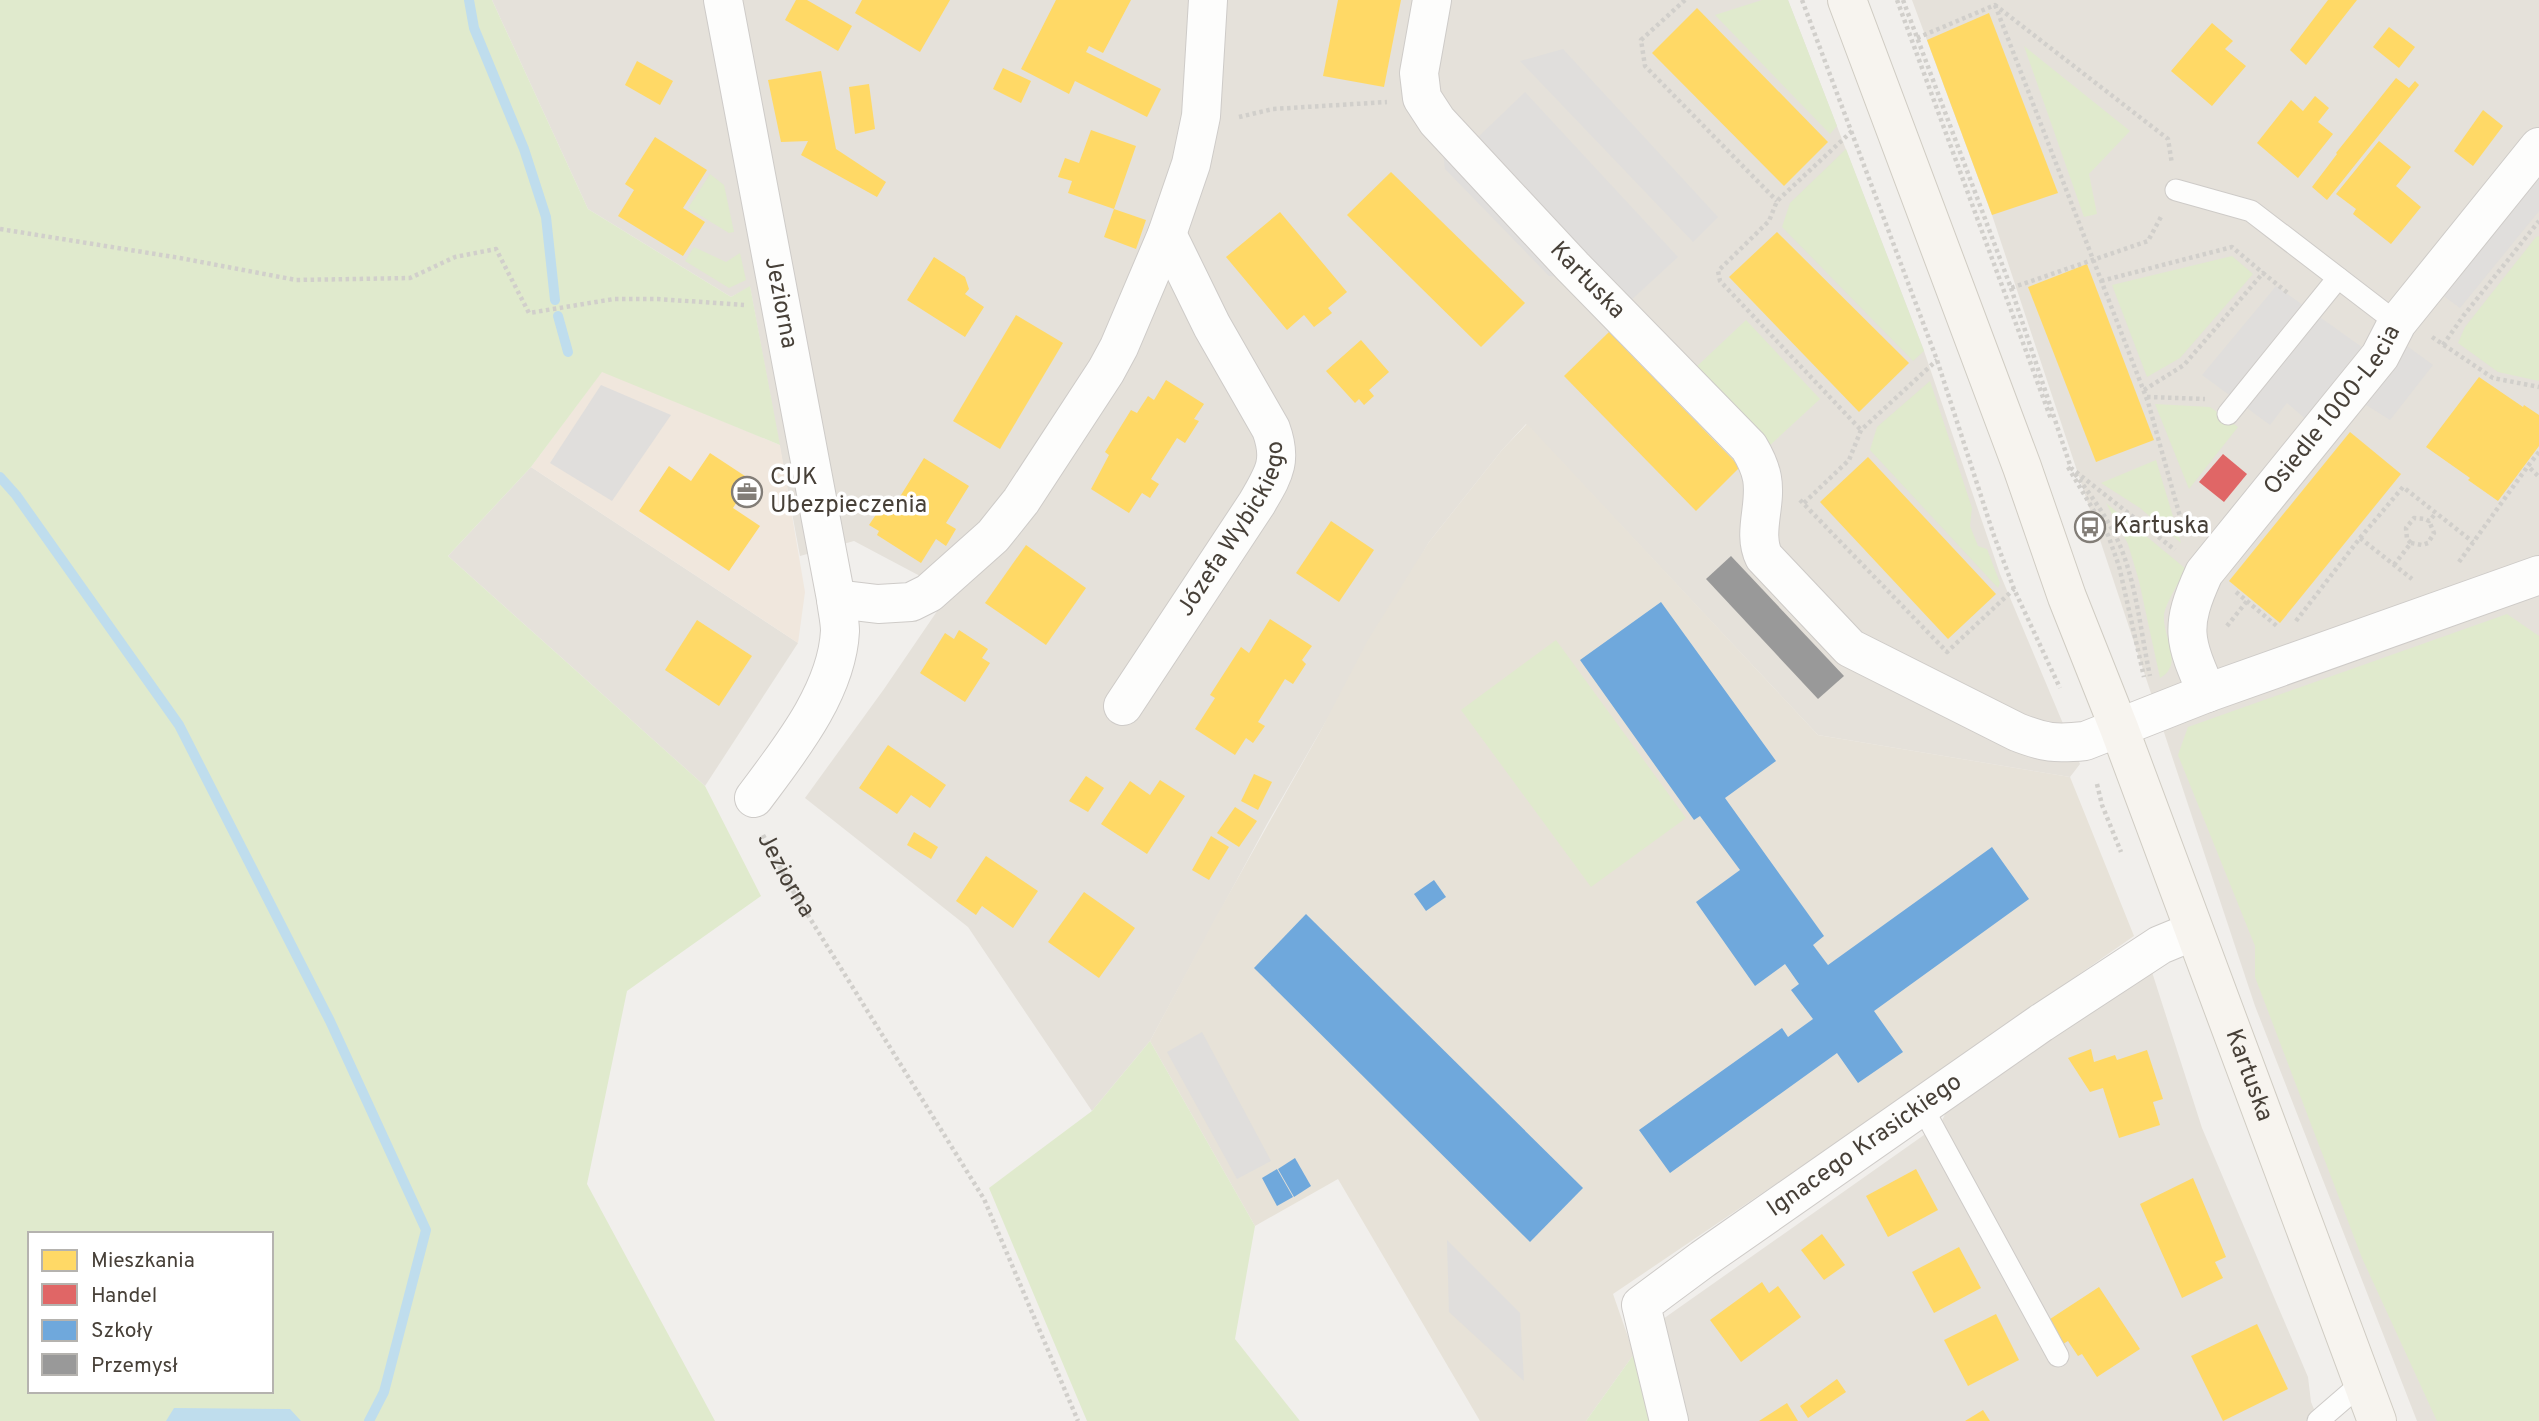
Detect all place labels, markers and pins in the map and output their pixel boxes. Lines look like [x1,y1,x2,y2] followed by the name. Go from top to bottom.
[770,463,927,521] place label: CUK Ubezpieczenia
[730,475,764,509] office icon: CUK Ubezpieczenia
[2073,510,2107,544] bus stop icon: Kartuska
[2113,512,2209,542] place label: Kartuska

